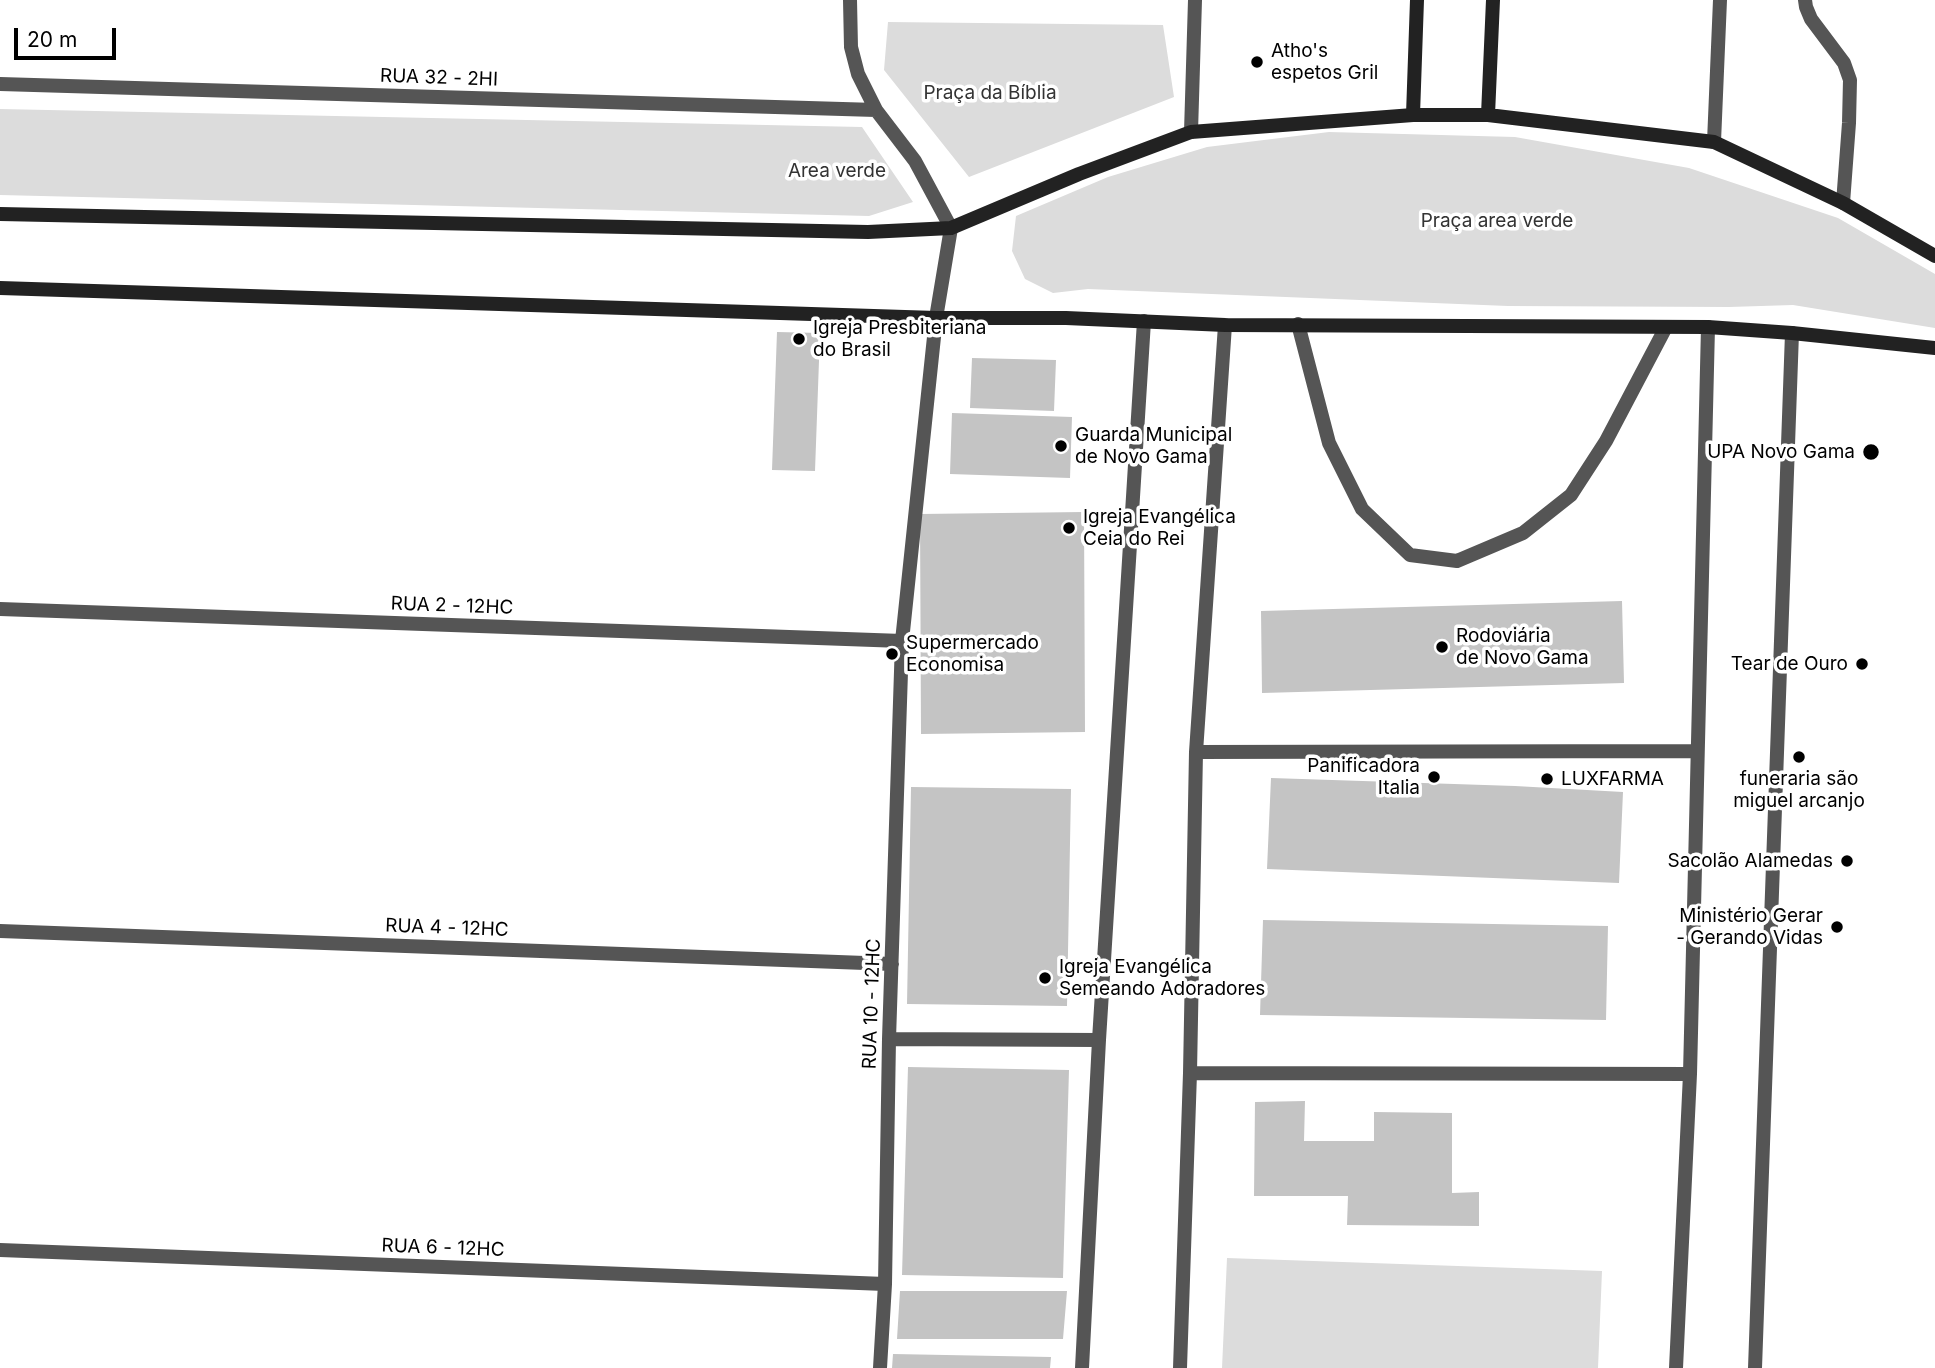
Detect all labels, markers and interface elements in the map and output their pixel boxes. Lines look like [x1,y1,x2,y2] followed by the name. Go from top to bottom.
[18,14,119,58] scale bar
[27,27,77,52] text: 20 m
[1271,40,1378,84] place label: Atho's espetos Gril
[1249,54,1265,70] marker: Atho's espetos Gril
[380,65,498,91] street label: RUA 32 - 2HI
[923,82,1057,104] park label: Praça da Bíblia
[788,160,886,182] park label: Area verde
[1421,210,1573,232] park label: Praça area verde
[813,317,986,361] place label: Igreja Presbiteriana do Brasil
[791,331,807,347] marker: Igreja Presbiteriana do Brasil
[1075,424,1232,468] place label: Guarda Municipal de Novo Gama
[1053,438,1069,454] marker: Guarda Municipal de Novo Gama
[1707,441,1855,463] place label: UPA Novo Gama
[1861,442,1881,462] marker: UPA Novo Gama
[1083,506,1236,550] place label: Igreja Evangélica Ceia do Rei
[1061,520,1077,536] marker: Igreja Evangélica Ceia do Rei
[390,592,514,620] street label: RUA 2 - 12HC
[1456,625,1589,669] place label: Rodoviária de Novo Gama
[906,632,1039,676] place label: Supermercado Economisa
[1434,639,1450,655] marker: Rodoviária de Novo Gama
[884,646,900,662] marker: Supermercado Economisa
[1731,653,1848,675] place label: Tear de Ouro
[1854,656,1870,672] marker: Tear de Ouro
[1791,749,1807,765] marker: funeraria são miguel arcanjo
[1307,755,1420,799] place label: Panificadora Italia
[1561,768,1664,790] place label: LUXFARMA
[1733,768,1865,812] place label: funeraria são miguel arcanjo
[1426,769,1442,785] marker: Panificadora Italia
[1539,771,1555,787] marker: LUXFARMA
[1667,850,1833,872] place label: Sacolão Alamedas
[1839,853,1855,869] marker: Sacolão Alamedas
[1676,905,1823,949] place label: Ministério Gerar - Gerando Vidas
[385,914,509,942] street label: RUA 4 - 12HC
[1829,919,1845,935] marker: Ministério Gerar - Gerando Vidas
[858,938,886,1070] street label: RUA 10 - 12HC
[1059,956,1265,1000] place label: Igreja Evangélica Semeando Adoradores
[1037,970,1053,986] marker: Igreja Evangélica Semeando Adoradores
[381,1234,505,1262] street label: RUA 6 - 12HC

